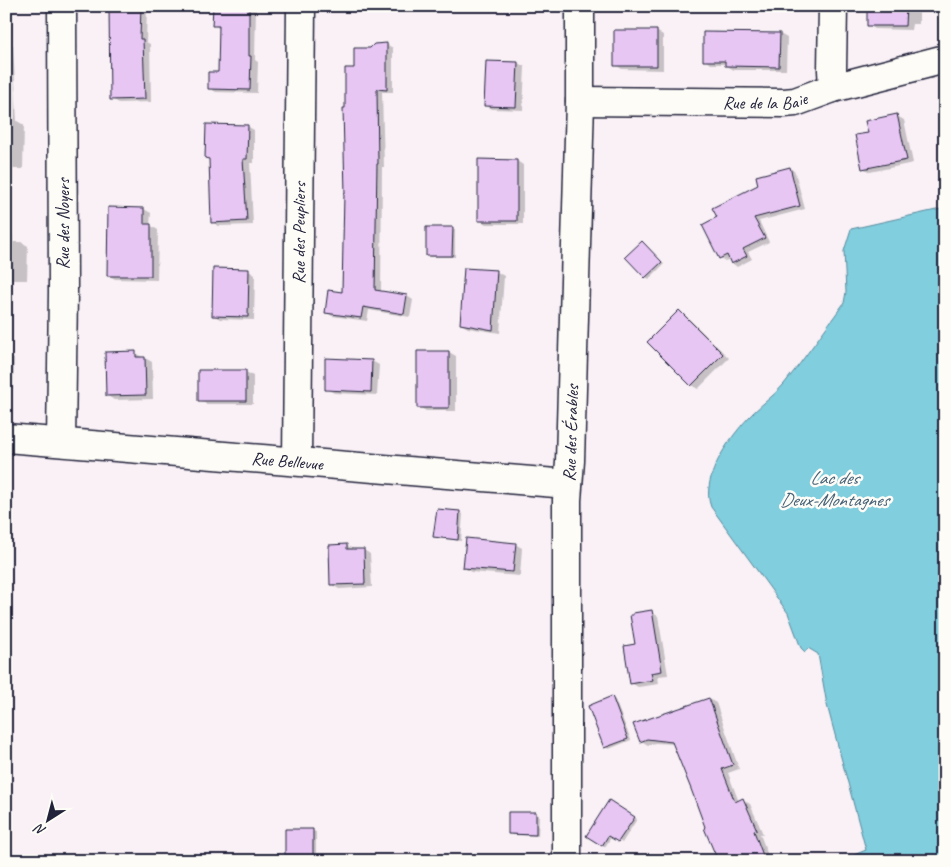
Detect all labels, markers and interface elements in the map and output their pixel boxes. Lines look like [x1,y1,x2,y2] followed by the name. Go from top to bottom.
[723,87,811,114] street label: Rue de la Baie
[52,177,74,270] street label: Rue des Noyers
[288,180,310,284] street label: Rue des Peupliers
[557,383,583,482] street label: Rue des Érables
[251,447,325,475] street label: Rue Bellevue
[780,466,891,512] water label: Lac des Deux-Montagnes
[22,794,72,844] north arrow
[30,819,49,840] text: N

